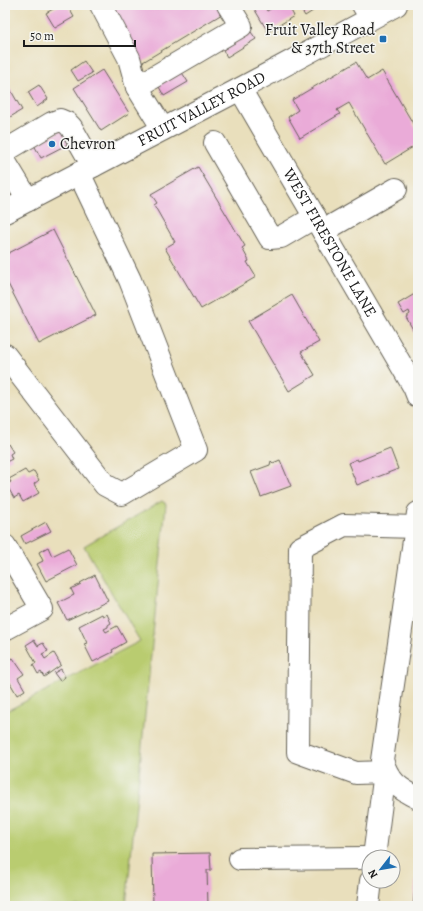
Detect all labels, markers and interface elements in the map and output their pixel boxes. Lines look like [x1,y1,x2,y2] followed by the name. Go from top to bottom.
[265,19,375,59] place label: Fruit Valley Road & 37th Street
[24,22,135,48] scale bar
[30,28,54,44] text: 50 m
[378,34,388,44] marker: Fruit Valley Road & 37th Street
[134,66,270,152] street label: FRUIT VALLEY ROAD
[60,133,116,155] place label: Chevron
[47,139,57,149] marker: Chevron
[277,163,382,321] street label: WEST FIRESTONE LANE
[361,849,401,889] north arrow
[364,867,381,881] text: N

